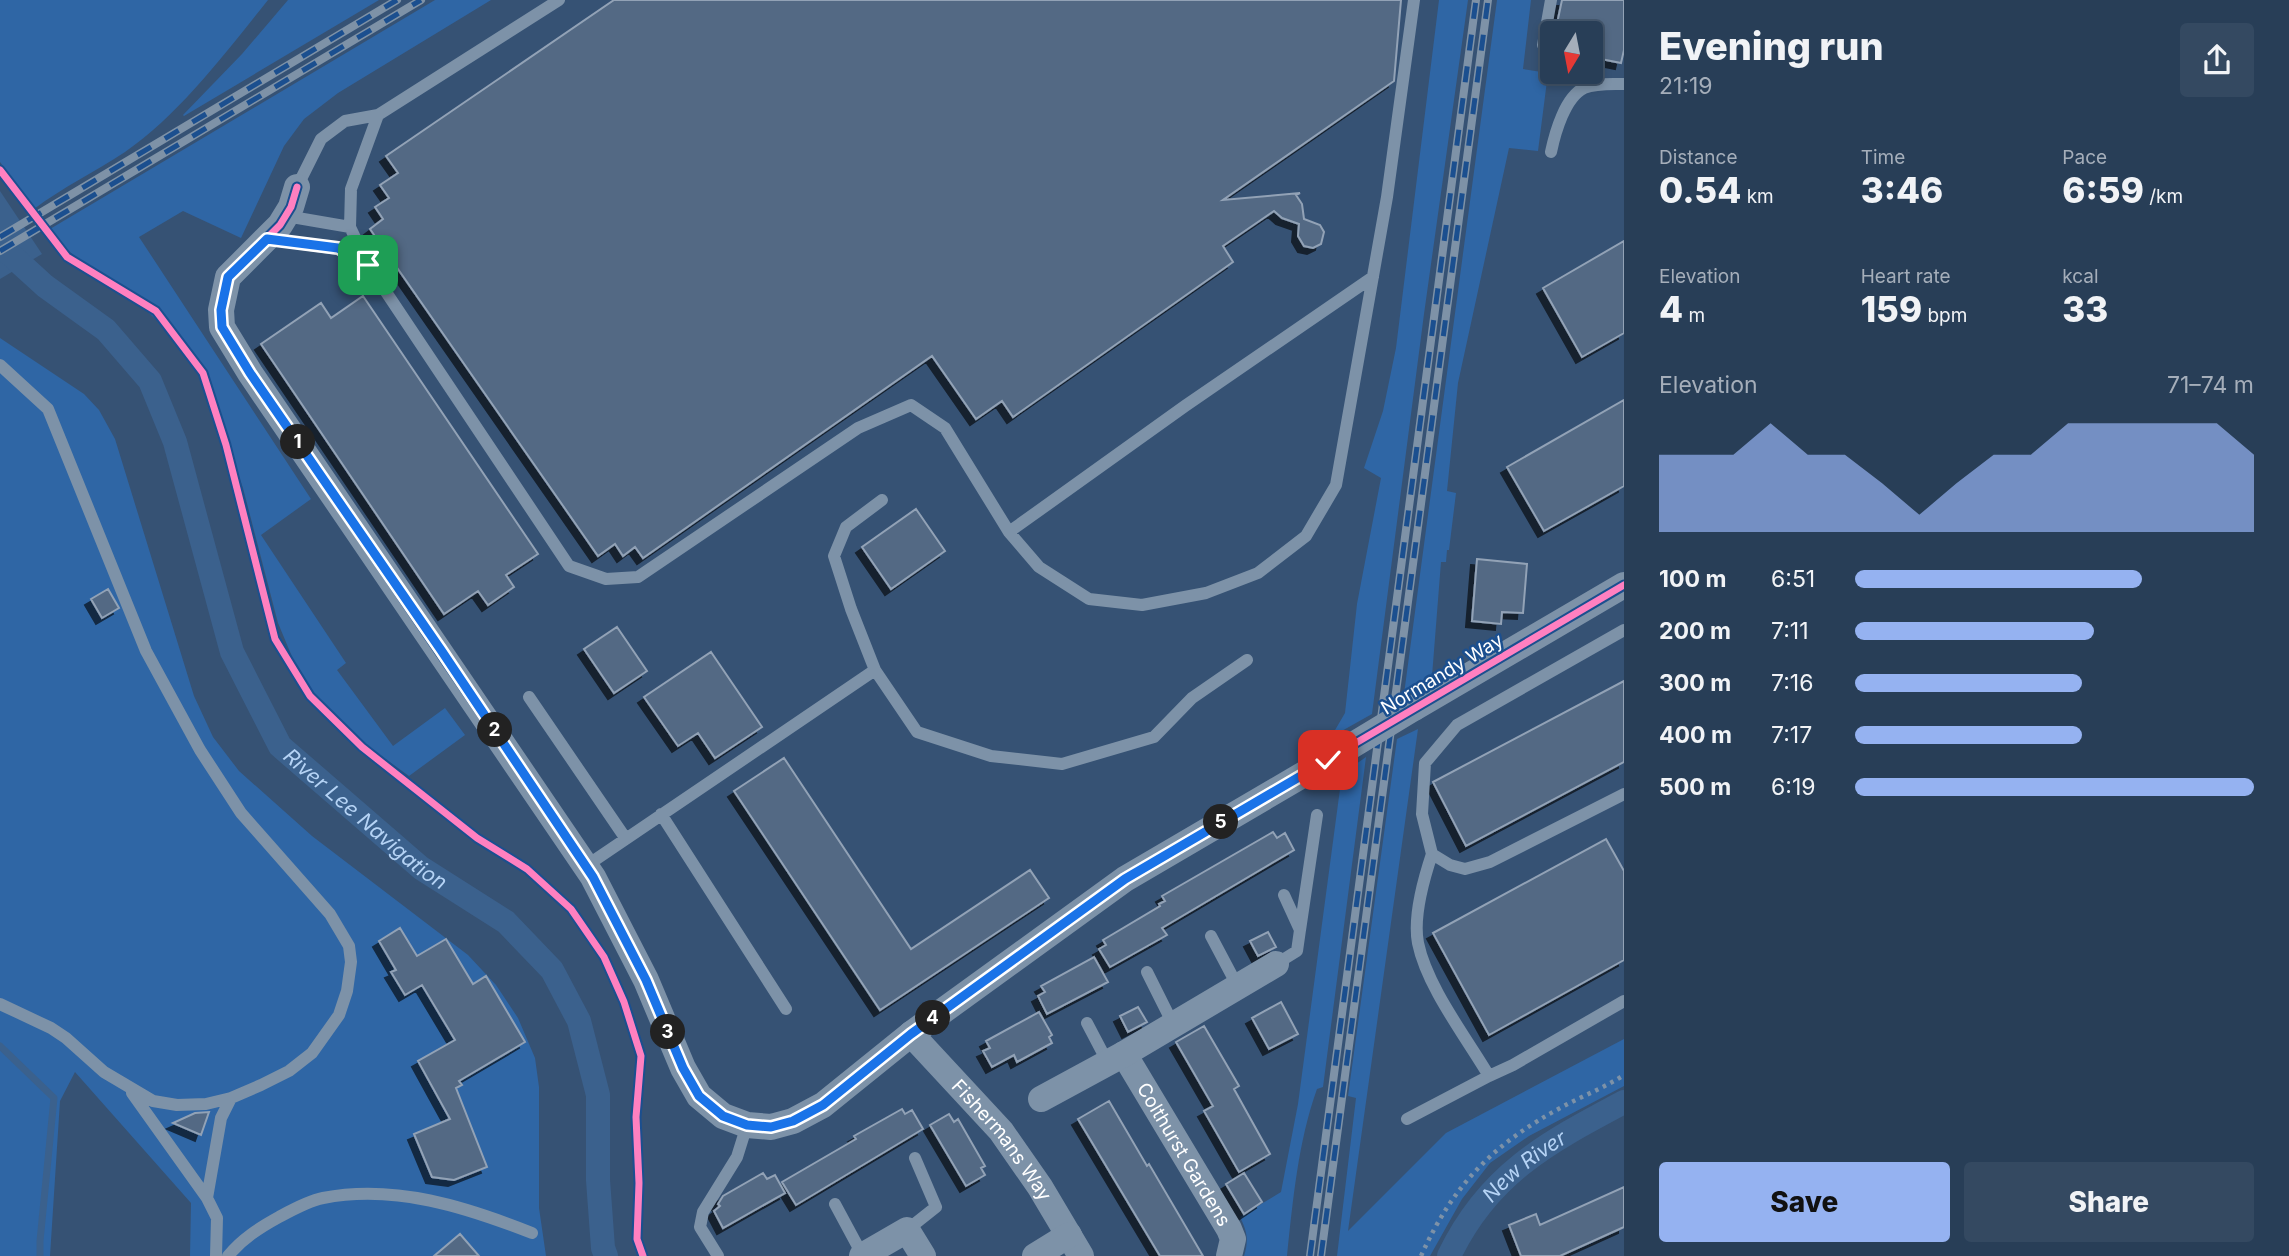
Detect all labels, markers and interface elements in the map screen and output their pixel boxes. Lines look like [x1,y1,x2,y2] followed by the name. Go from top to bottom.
[1540,21,1603,84] north arrow
[1540,21,1603,84] map controls
[1659,23,1884,69] text: Evening run
[2180,23,2254,97] button: share
[1659,72,1713,100] text: 21:19
[1659,146,1737,169] text: Distance
[1861,146,1905,169] text: Time
[2062,146,2107,169] text: Pace
[1659,169,1741,211] text: 0.54
[1861,169,1943,211] text: 3:46
[2062,169,2144,211] text: 6:59
[1741,185,1774,208] text: km
[2144,185,2183,208] text: /km
[338,235,398,295] pin
[349,246,387,284] icon: arrive
[1659,265,1740,288] text: Elevation
[1861,265,1951,288] text: Heart rate
[2062,265,2099,288] text: kcal
[1659,288,1683,330] text: 4
[1861,288,1922,330] text: 159
[2062,288,2108,330] text: 33
[1683,304,1705,327] text: m
[1922,304,1967,327] text: bpm
[1659,371,1758,399] text: Elevation
[2167,371,2254,399] text: 71–74 m
[280,424,316,460] pin: 1
[293,430,302,453] text: 1
[1659,565,1726,593] text: 100 m
[1771,565,1815,593] text: 6:51
[1659,617,1731,645] text: 200 m
[1771,617,1809,645] text: 7:11
[1377,628,1507,719] street label: Normandy Way
[1659,669,1731,697] text: 300 m
[1771,669,1814,697] text: 7:16
[477,712,512,748] pin: 2
[489,718,500,741] text: 2
[1659,721,1732,749] text: 400 m
[1771,721,1812,749] text: 7:17
[1298,730,1358,790] pin
[1309,741,1347,779] icon: check
[279,743,452,894] water label: River Lee Navigation
[1659,773,1731,801] text: 500 m
[1771,773,1816,801] text: 6:19
[1204,804,1238,840] pin: 5
[1214,810,1227,833] text: 5
[916,1000,950,1036] pin: 4
[926,1006,939,1029] text: 4
[650,1014,686,1050] pin: 3
[661,1020,674,1043] text: 3
[947,1074,1057,1205] street label: Fishermans Way
[1132,1078,1236,1230] street label: Colthurst Gardens
[1477,1124,1571,1207] water label: New River
[1659,1162,1950,1242] button: Save
[1964,1162,2254,1242] button: Share

